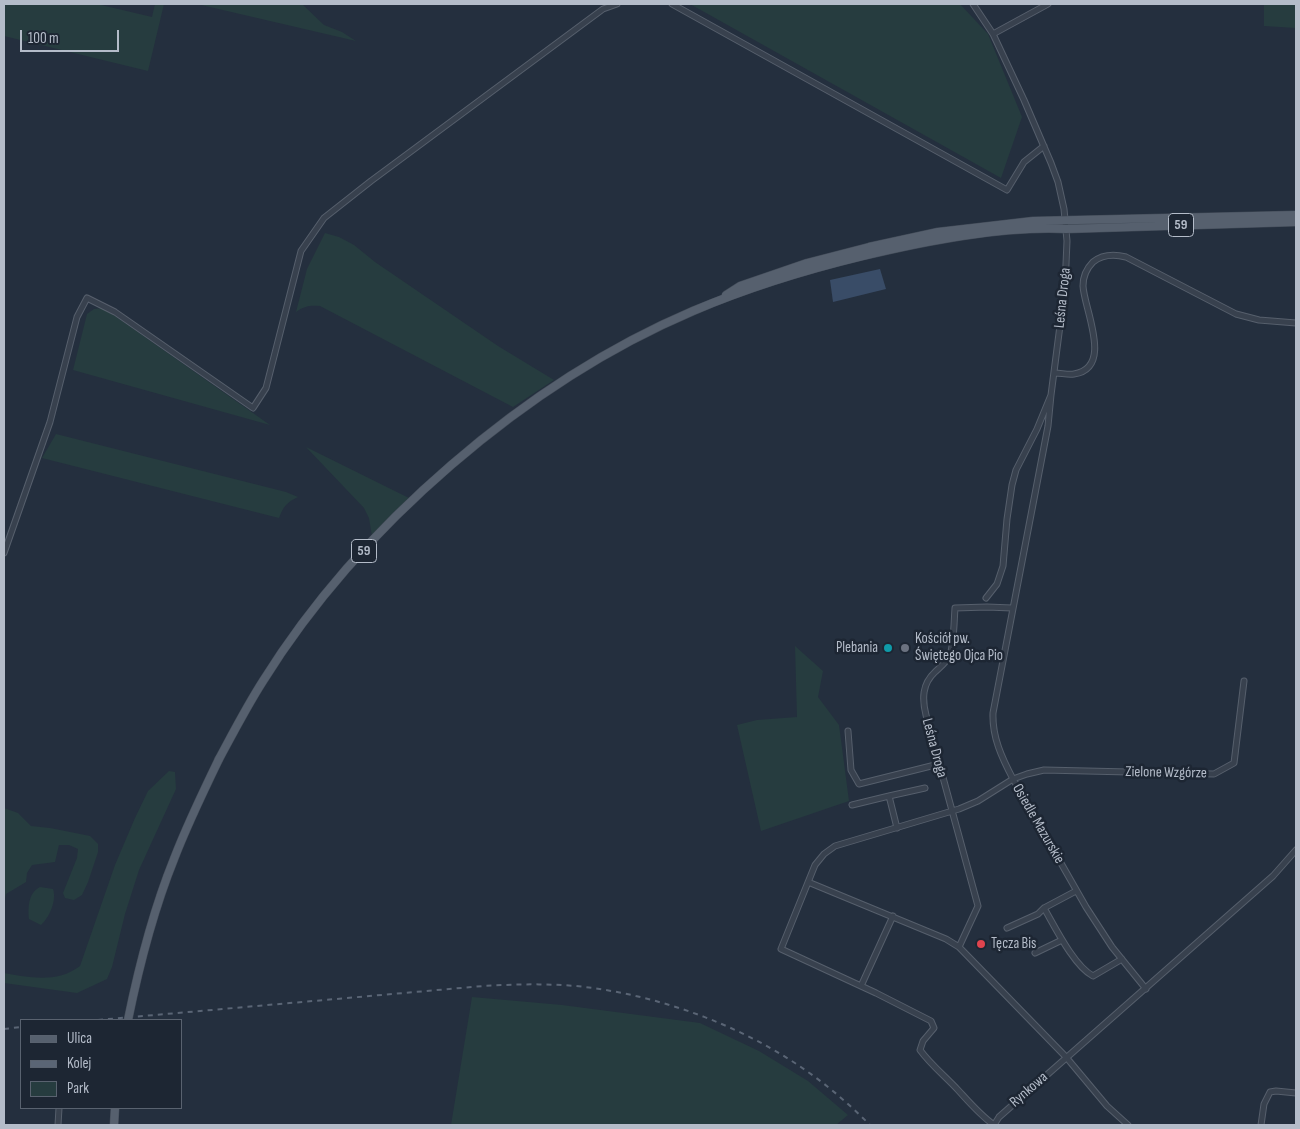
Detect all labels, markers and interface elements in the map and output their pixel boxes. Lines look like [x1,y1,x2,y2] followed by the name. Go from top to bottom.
[22,20,121,52] scale bar
[28,29,59,48] text: 100 m
[1168,214,1194,236] road number: 59
[1051,267,1075,329] street label: Leśna Droga
[352,540,376,562] road number: 59
[915,630,1003,665] place label: Kościół pw. Świętego Ojca Pio
[836,639,878,657] place label: Plebania
[882,642,894,654] marker: Plebania
[899,642,911,654] marker: Kościół pw. Świętego Ojca Pio
[917,716,951,780] street label: Leśna Droga
[1125,763,1207,783] street label: Zielone Wzgórze
[1008,781,1068,867] street label: Osiedle Mazurskie
[991,935,1036,953] place label: Tęcza Bis
[975,938,987,950] marker: Tęcza Bis
[20,1019,182,1109] legend
[67,1029,92,1048] text: Ulica
[67,1054,91,1073] text: Kolej
[1006,1069,1052,1111] street label: Rynkowa
[67,1079,89,1098] text: Park

